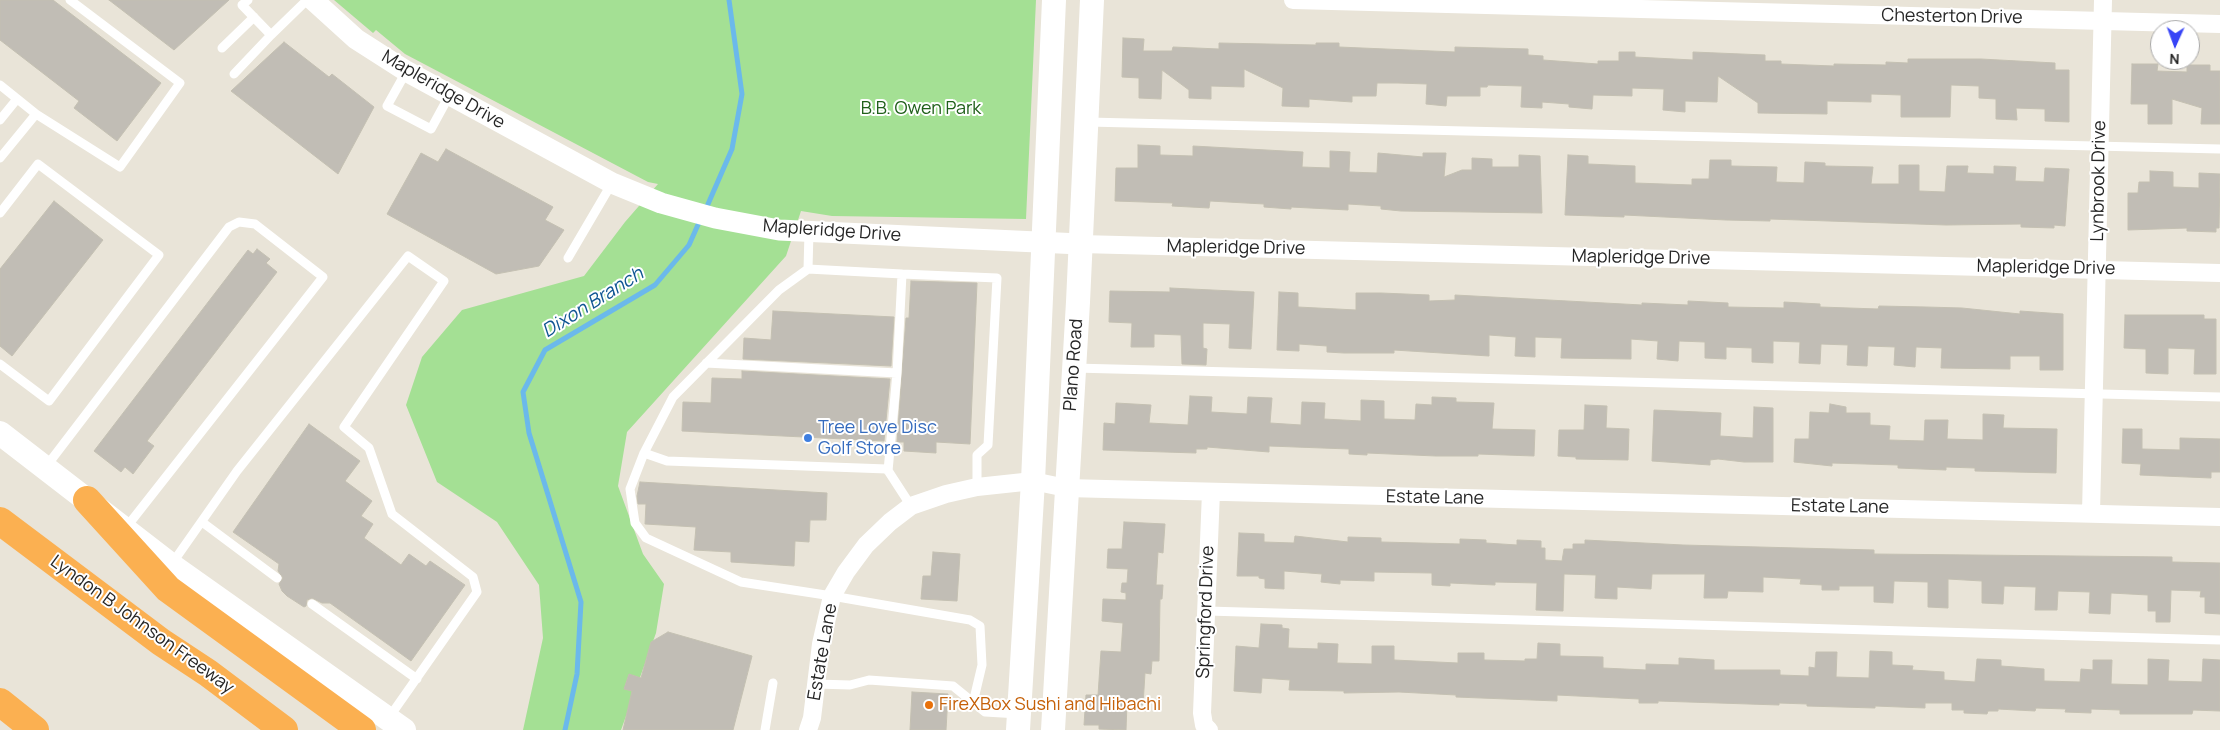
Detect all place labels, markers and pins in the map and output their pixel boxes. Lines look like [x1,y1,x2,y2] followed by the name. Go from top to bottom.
[818,417,937,459] place label: Tree Love Disc Golf Store
[802,432,814,444] marker: Tree Love Disc Golf Store
[939,694,1161,716] place label: FireXBox Sushi and Hibachi
[923,699,935,711] marker: FireXBox Sushi and Hibachi

